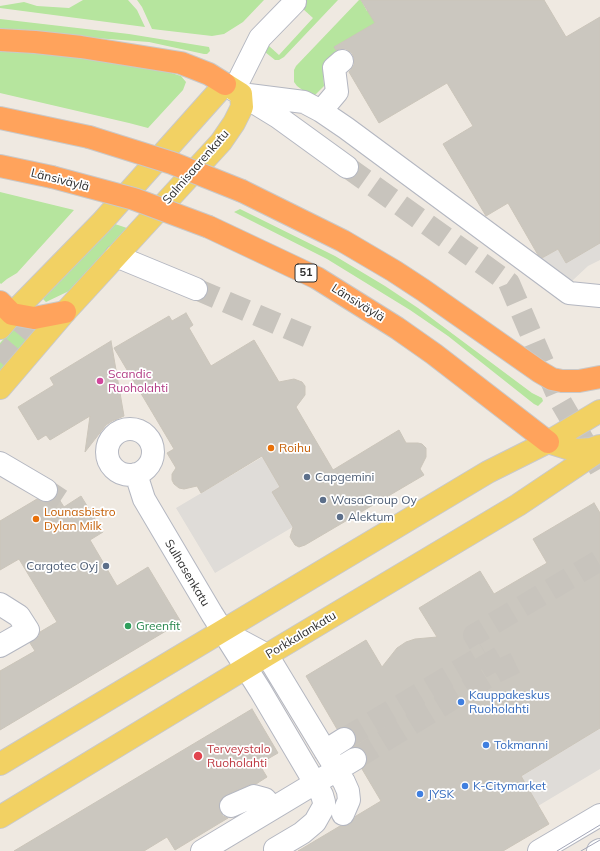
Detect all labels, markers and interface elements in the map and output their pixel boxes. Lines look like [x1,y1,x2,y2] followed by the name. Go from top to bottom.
[160,127,232,207] street label: Salmisaarenkatu
[29,166,91,194] street label: Länsiväylä
[295,264,317,282] road number: 51
[329,281,387,325] street label: Länsiväylä
[108,367,168,395] place label: Scandic Ruoholahti
[95,376,105,386] marker: Scandic Ruoholahti
[279,441,311,455] place label: Roihu
[266,443,276,453] marker: Roihu
[315,470,374,484] place label: Capgemini
[302,472,312,482] marker: Capgemini
[331,493,417,507] place label: WasaGroup Oy
[318,495,328,505] marker: WasaGroup Oy
[44,505,116,533] place label: Lounasbistro Dylan Milk
[348,510,394,524] place label: Alektum
[335,512,345,522] marker: Alektum
[31,514,41,524] marker: Lounasbistro Dylan Milk
[161,537,213,609] street label: Sulhasenkatu
[26,559,98,573] place label: Cargotec Oyj
[101,561,111,571] marker: Cargotec Oyj
[263,608,339,662] street label: Porkkalankatu
[136,619,180,633] place label: Greenfit
[123,621,133,631] marker: Greenfit
[469,688,550,716] place label: Kauppakeskus Ruoholahti
[456,697,466,707] marker: Kauppakeskus Ruoholahti
[494,738,548,752] place label: Tokmanni
[481,740,491,750] marker: Tokmanni
[207,742,271,770] place label: Terveystalo Ruoholahti
[192,750,204,762] marker: Terveystalo Ruoholahti
[473,779,546,793] place label: K-Citymarket
[460,781,470,791] marker: K-Citymarket
[428,787,454,801] place label: JYSK
[415,789,425,799] marker: JYSK

